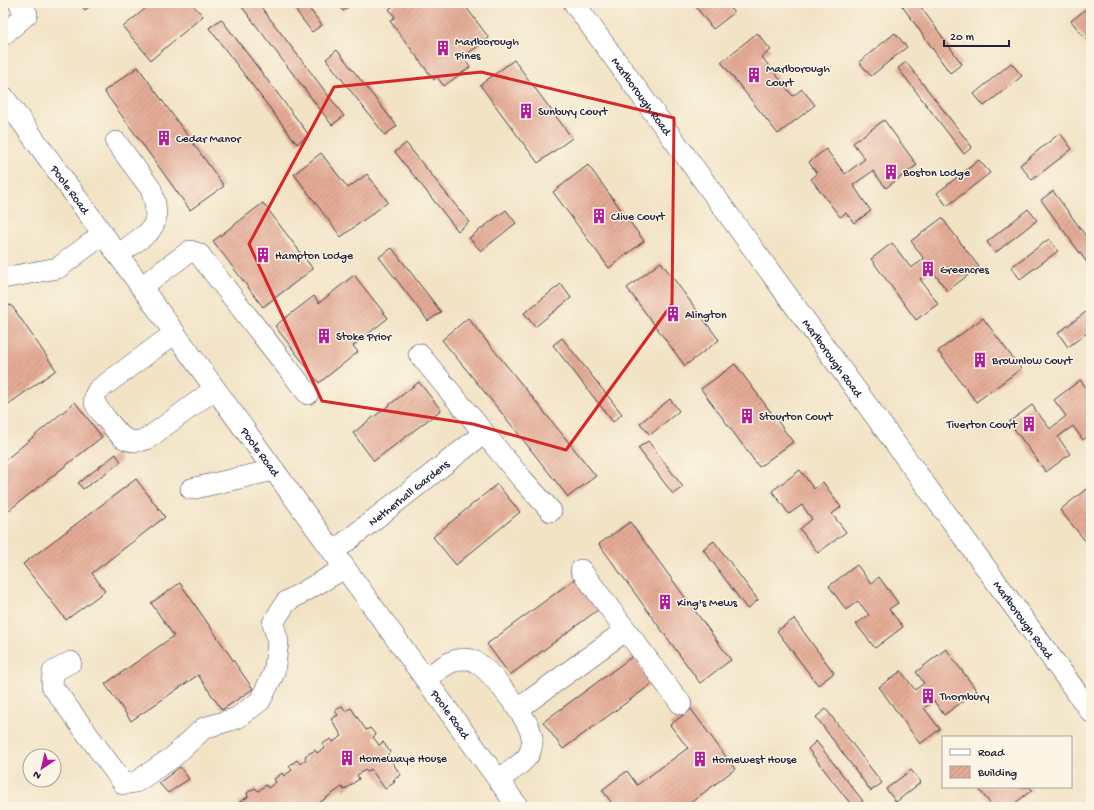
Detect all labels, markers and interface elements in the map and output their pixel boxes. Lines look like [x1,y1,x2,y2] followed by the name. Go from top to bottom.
[944,22,1009,48] scale bar
[950,31,975,45] text: 20 m
[454,36,519,64] place label: Marlborough Pines
[434,39,452,57] building icon: Marlborough Pines
[607,55,674,140] street label: Marlborough Road
[766,63,830,91] place label: Marlborough Court
[745,66,763,84] building icon: Marlborough Court
[517,102,535,120] building icon: Sunbury Court
[538,106,608,120] place label: Sunbury Court
[155,129,173,147] building icon: Cedar Manor
[176,133,242,147] place label: Cedar Manor
[46,162,92,218] street label: Poole Road
[882,163,900,181] building icon: Boston Lodge
[902,167,971,181] place label: Boston Lodge
[590,207,608,225] building icon: Clive Court
[611,211,666,225] place label: Clive Court
[254,246,272,264] building icon: Hampton Lodge
[275,250,354,264] place label: Hampton Lodge
[919,260,937,278] building icon: Greencres
[940,264,989,278] place label: Greencres
[664,305,682,323] building icon: Alington
[685,309,727,323] place label: Alington
[798,317,865,401] street label: Marlborough Road
[315,327,333,345] building icon: Stoke Prior
[336,331,393,345] place label: Stoke Prior
[971,351,989,369] building icon: Brownlow Court
[991,355,1073,369] place label: Brownlow Court
[738,407,756,425] building icon: Stourton Court
[759,411,834,425] place label: Stourton Court
[1020,415,1038,433] building icon: Tiverton Court
[946,419,1018,433] place label: Tiverton Court
[236,425,282,481] street label: Poole Road
[366,458,453,530] street label: Netherhall Gardens
[989,579,1056,663] street label: Marlborough Road
[656,593,674,611] building icon: King's Mews
[677,597,738,611] place label: King's Mews
[426,687,472,743] street label: Poole Road
[919,687,937,705] building icon: Thornbury
[939,691,989,705] place label: Thornbury
[942,736,1072,788] legend
[978,747,1005,761] text: Road
[22,748,62,788] north arrow
[338,749,356,767] building icon: Homewaye House
[691,750,709,768] building icon: Homewest House
[359,753,448,767] place label: Homewaye House
[712,754,798,768] place label: Homewest House
[977,767,1017,781] text: Building
[31,768,44,782] text: N

